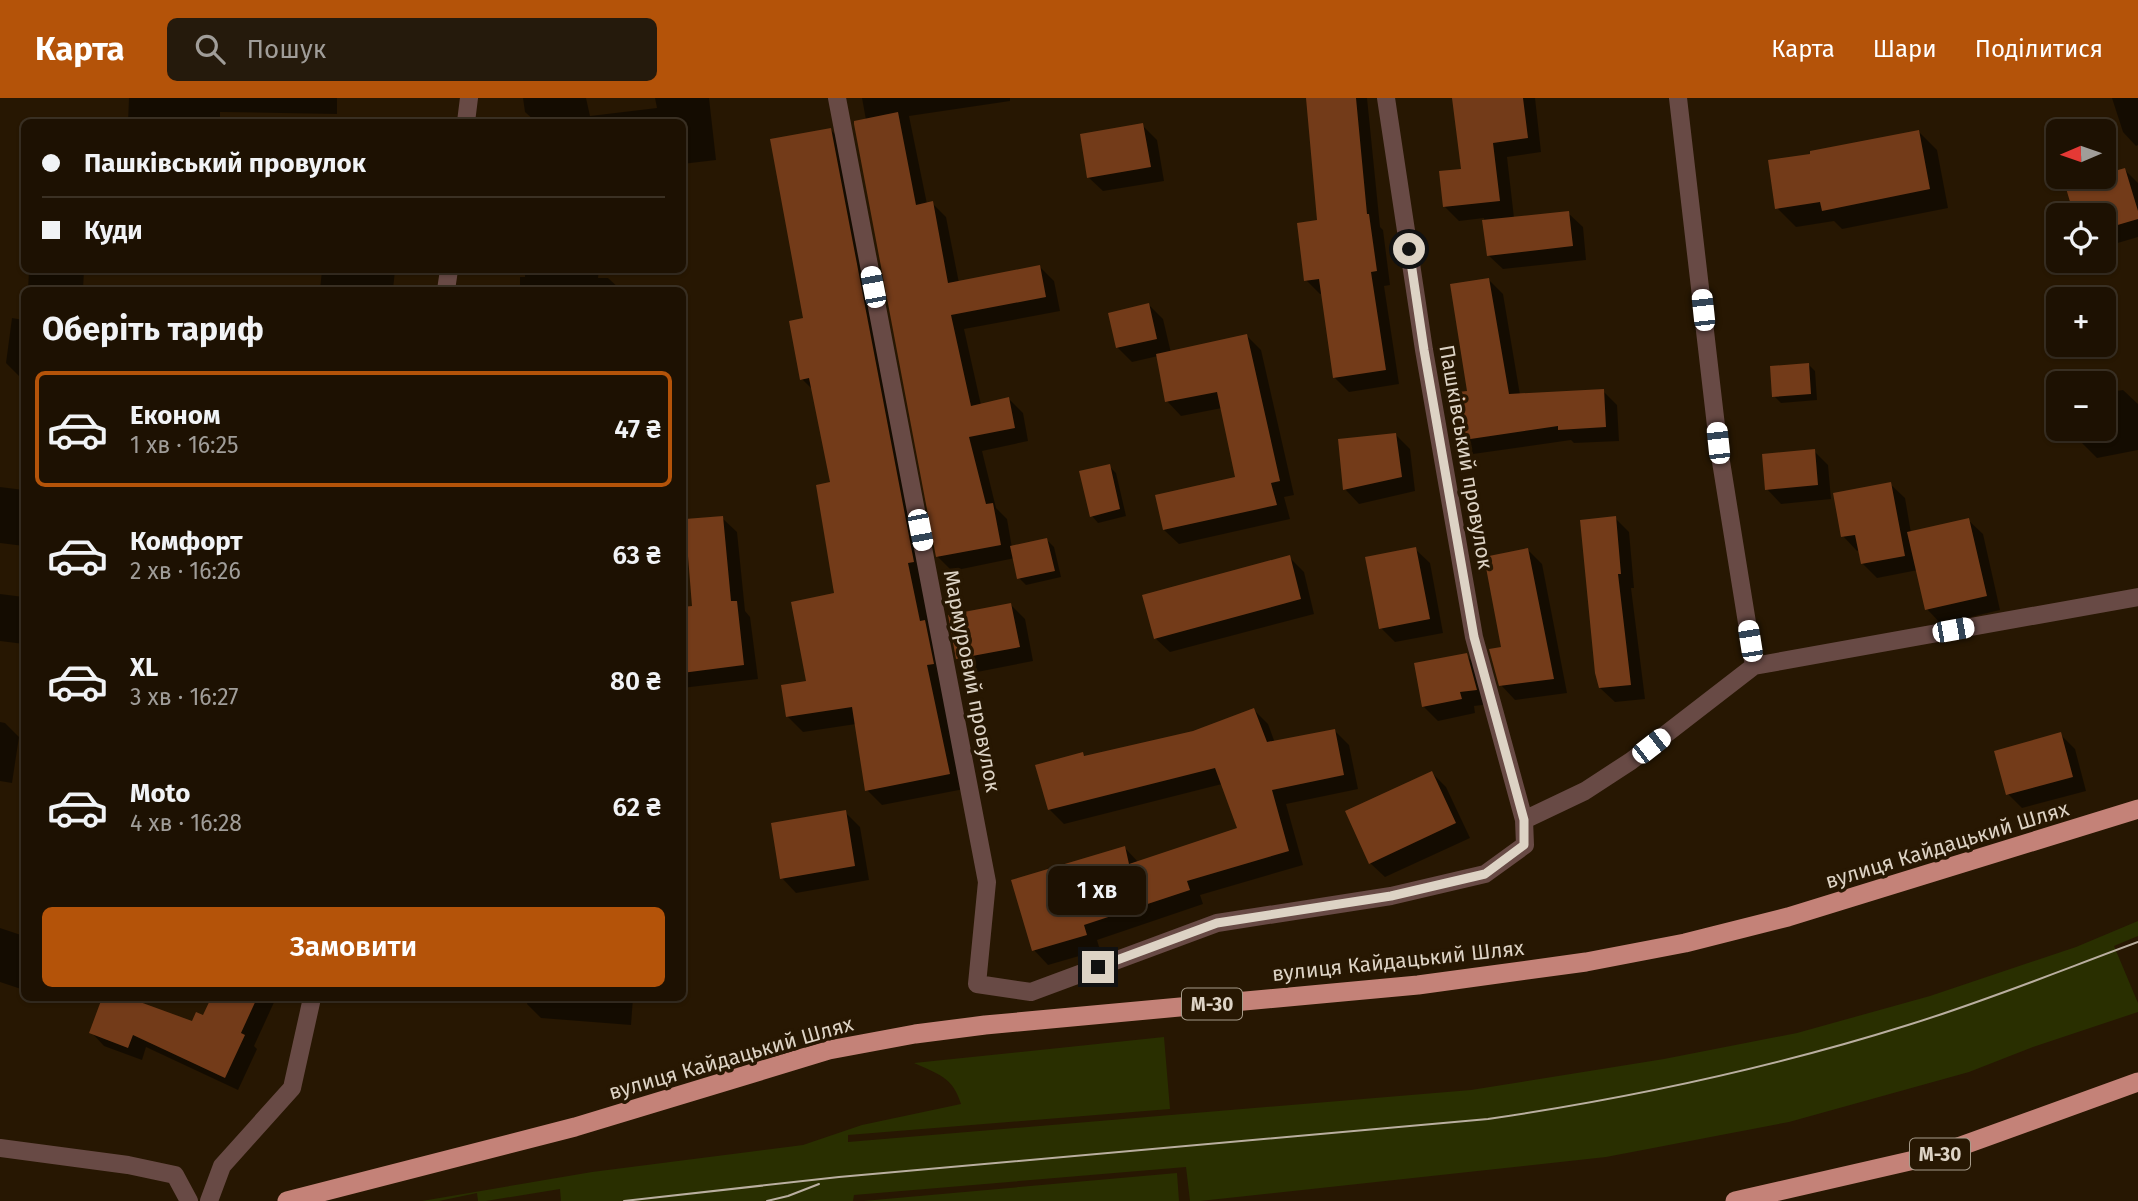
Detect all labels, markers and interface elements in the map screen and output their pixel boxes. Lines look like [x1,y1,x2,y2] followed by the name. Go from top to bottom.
[167,18,657,81] search box
[35,29,125,69] text: Карта
[191,30,229,68] icon: search
[247,34,326,65] text: Пошук
[1771,35,1835,63] text: Карта
[1873,35,1937,63] text: Шари
[1975,35,2103,63] text: Поділитися
[2046,119,2116,189] north arrow
[2046,119,2116,441] map controls
[84,148,366,179] text: Пашківський провулок
[2046,203,2116,273] button: locate
[84,215,143,246] text: Куди
[1393,233,1425,265] route start
[859,264,888,310] car
[2046,287,2116,357] button: +
[1691,288,1716,332] car
[42,310,264,348] text: Оберіть тариф
[1433,343,1499,571] street label: Пашківський провулок
[2046,371,2116,441] button: −
[46,398,109,461] icon: car
[130,400,220,431] text: Економ
[614,414,661,445] text: 47 ₴
[1706,421,1731,465] car
[130,431,239,459] text: 1 хв · 16:25
[906,507,935,553] car
[46,524,109,587] icon: car
[130,526,243,557] text: Комфорт
[612,540,661,571] text: 63 ₴
[130,557,241,585] text: 2 хв · 16:26
[938,568,1006,794] street label: Мармуровий провулок
[1931,616,1976,644] car
[1737,619,1764,663] car
[46,650,109,713] icon: car
[130,652,158,683] text: XL
[610,666,661,697] text: 80 ₴
[130,683,239,711] text: 3 хв · 16:27
[1628,725,1675,767] car
[46,776,109,839] icon: car
[130,778,190,809] text: Moto
[613,792,661,823] text: 62 ₴
[1822,795,2073,894] street label: вулиця Кайдацький Шлях
[130,809,242,837] text: 4 хв · 16:28
[1049,866,1147,914] callout: 1 хв
[1077,876,1117,904] text: 1 хв
[42,907,665,987] button: Замовити
[1271,935,1526,987] street label: вулиця Кайдацький Шлях
[1082,951,1114,983] route end
[1182,988,1242,1020] road number: М-30
[606,1010,857,1105] street label: вулиця Кайдацький Шлях
[1910,1138,1970,1170] road number: М-30

